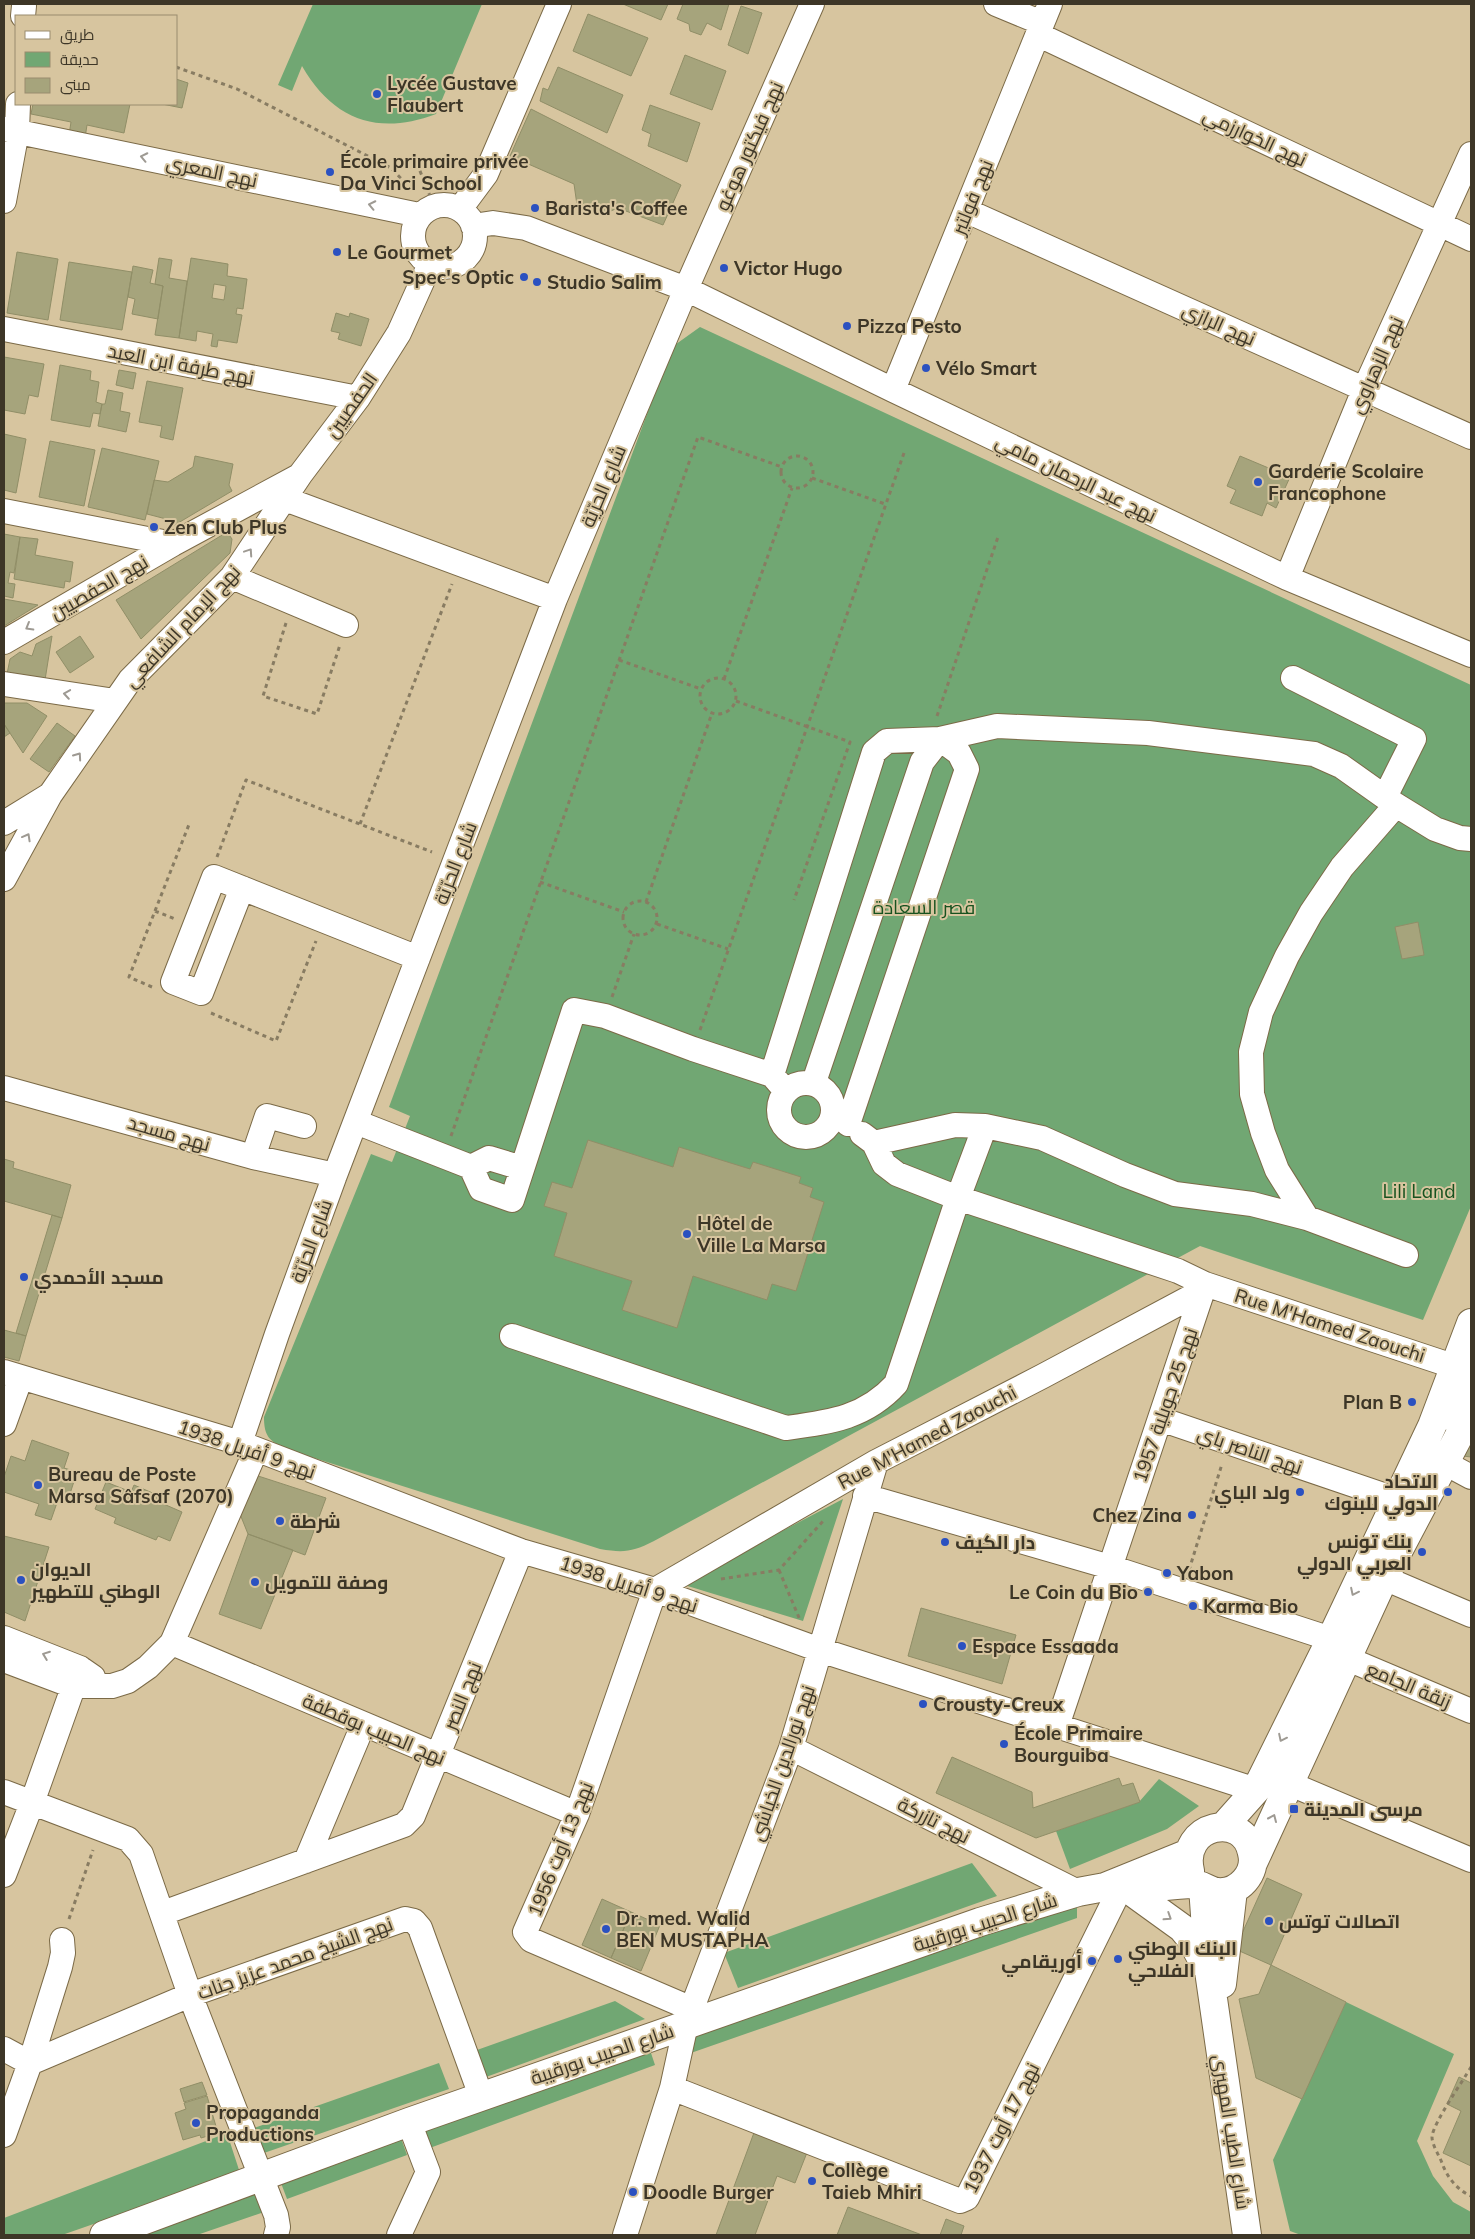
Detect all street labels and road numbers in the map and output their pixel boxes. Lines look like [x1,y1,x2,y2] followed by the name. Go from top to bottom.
[710,78,790,215] street label: نهج فيكتور هوغو
[1198,103,1311,174] street label: نهج الخوارزمي
[164,150,260,195] street label: نهج المعري
[946,156,1000,240] street label: نهج فولتير
[1177,297,1259,354] street label: نهج الرازي
[1344,313,1411,419] street label: نهج الزهراوي
[105,338,256,392] street label: نهج طرفة ابن العبد
[320,368,382,442] street label: الحفصيين
[990,429,1160,530] street label: نهج عبد الرحمان مامي
[575,441,633,531] street label: شارع الحرّيّة
[46,549,153,626] street label: نهج الحفصيين
[119,560,247,694] street label: نهج الإمام الشافعي
[428,818,484,909] street label: شارع الحرّيّة
[124,1110,213,1158] street label: نهج مسجد
[285,1196,339,1287] street label: شارع الحرّيّة
[1232,1283,1428,1367] street label: Rue M'Hamed Zaouchi
[1127,1325,1205,1486] street label: نهج 25 جويلية 1957
[834,1380,1020,1494] street label: Rue M'Hamed Zaouchi
[175,1414,319,1486] street label: نهج 9 أفريل 1938
[1193,1421,1306,1482] street label: نهج الناصر باي
[556,1550,701,1620] street label: نهج 9 أفريل 1938
[1362,1656,1455,1715] street label: زنقة الجامع
[437,1658,488,1735] street label: نهج النصر
[744,1682,823,1845] street label: نهج نورالدين الخياشي
[298,1688,449,1772] street label: نهج الحبيب بوقطفة
[522,1778,600,1921] street label: نهج 13 أوت 1956
[893,1792,974,1850] street label: نهج تازركة
[910,1887,1061,1958] street label: شارع الحبيب بورقيبة
[194,1911,397,2006] street label: نهج الشيخ محمد عزيز جنات
[527,2018,677,2092] street label: شارع الحبيب بورقيبة
[1205,2053,1256,2212] street label: شارع الطيب المهيري
[958,2059,1046,2198] street label: نهج 17 أوت 1937

